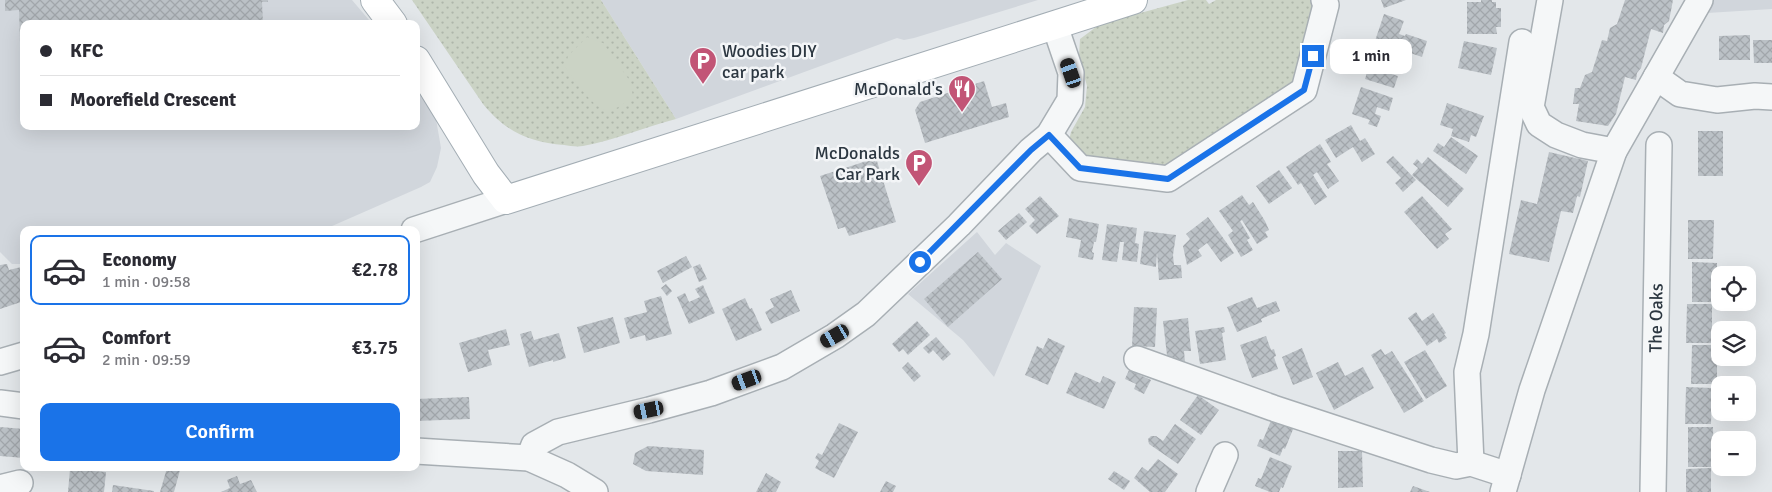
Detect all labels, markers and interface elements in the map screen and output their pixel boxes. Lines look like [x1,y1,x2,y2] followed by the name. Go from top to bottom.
[1330,38,1413,74] callout: 1 min
[70,39,103,63] text: KFC
[722,40,817,83] place label: Woodies DIY car park
[1302,45,1324,67] route end
[688,46,718,85] parking icon: Woodies DIY car park
[1352,46,1390,66] text: 1 min
[1059,56,1082,90] car
[947,74,977,113] restaurant icon: McDonald's
[854,78,943,100] place label: McDonald's
[70,88,236,112] text: Moorefield Crescent
[814,142,900,185] place label: McDonalds Car Park
[904,148,934,187] parking icon: McDonalds Car Park
[42,248,87,293] icon: car
[102,248,176,272] text: Economy
[909,251,931,273] route start
[352,258,398,282] text: €2.78
[1711,266,1756,476] map controls
[1711,266,1756,311] button: locate
[102,272,191,292] text: 1 min · 09:58
[1644,283,1668,353] street label: The Oaks
[1711,321,1756,366] button: layers
[818,322,851,350] car
[42,326,87,371] icon: car
[102,326,171,350] text: Comfort
[352,336,398,360] text: €3.75
[102,350,191,370] text: 2 min · 09:59
[730,368,763,392] car
[1711,376,1756,421] button: +
[632,400,665,420] car
[40,403,400,461] button: Confirm
[1711,431,1756,476] button: −

